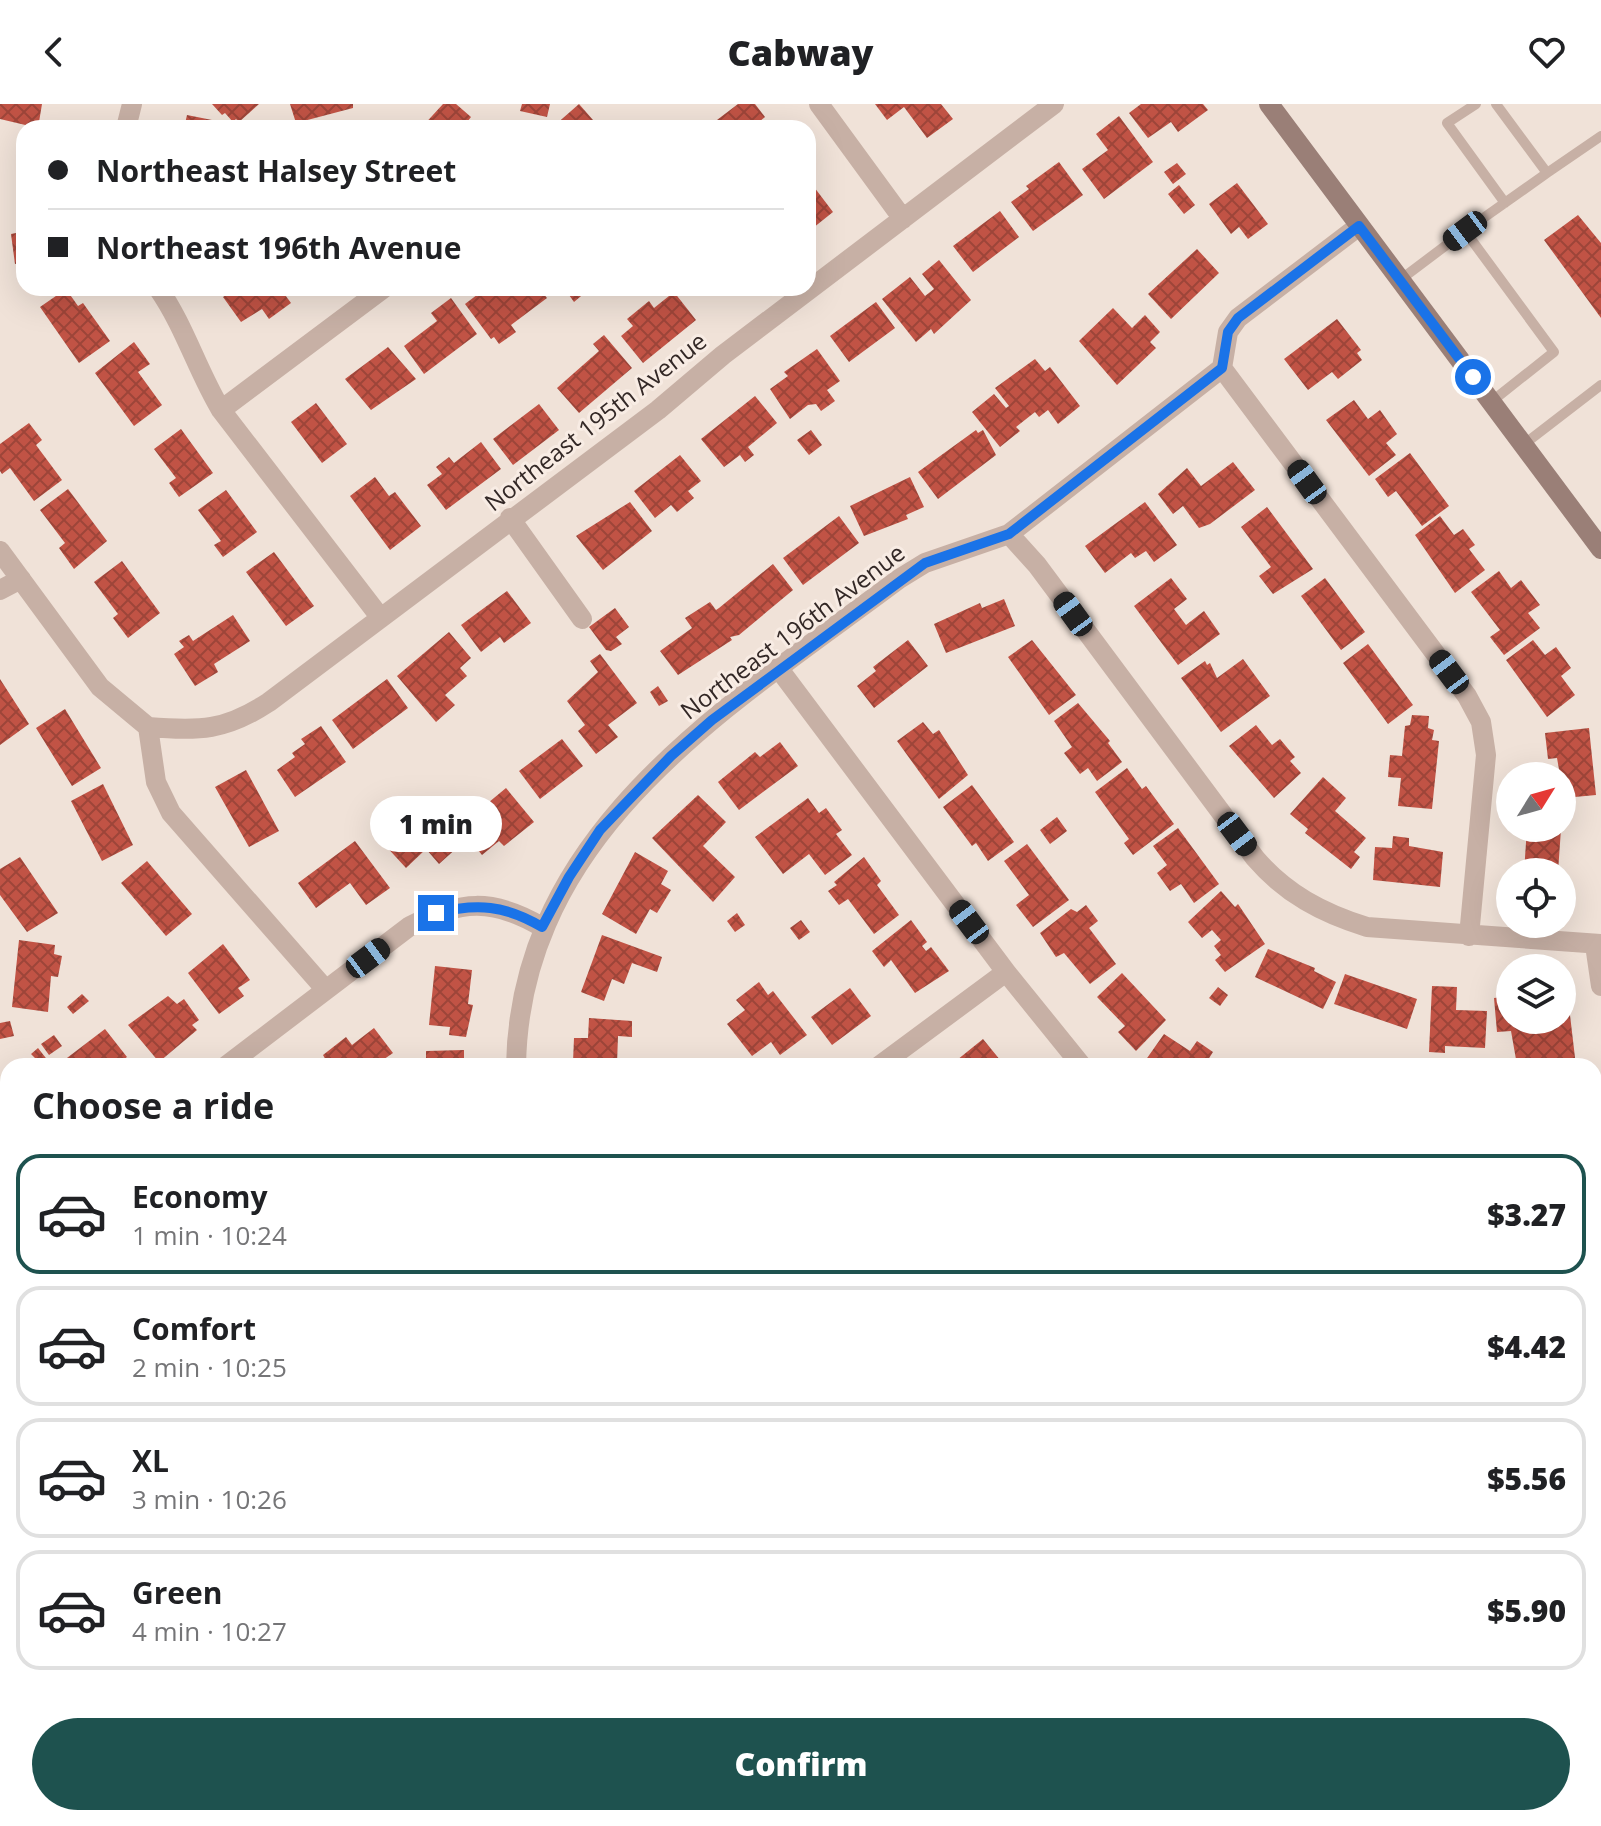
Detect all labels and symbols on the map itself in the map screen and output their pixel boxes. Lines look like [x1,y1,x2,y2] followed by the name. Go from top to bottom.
[1439,207,1491,255] car
[477,324,713,518] street label: Northeast 195th Avenue
[1455,359,1491,395] route start
[1283,456,1331,508] car
[673,536,911,726] street label: Northeast 196th Avenue
[1049,588,1097,640] car
[1425,646,1473,698] car
[1496,762,1576,842] north arrow
[370,797,502,853] callout: 1 min
[1213,808,1261,860] car
[418,895,454,931] route end
[945,896,993,948] car
[342,934,394,982] car

